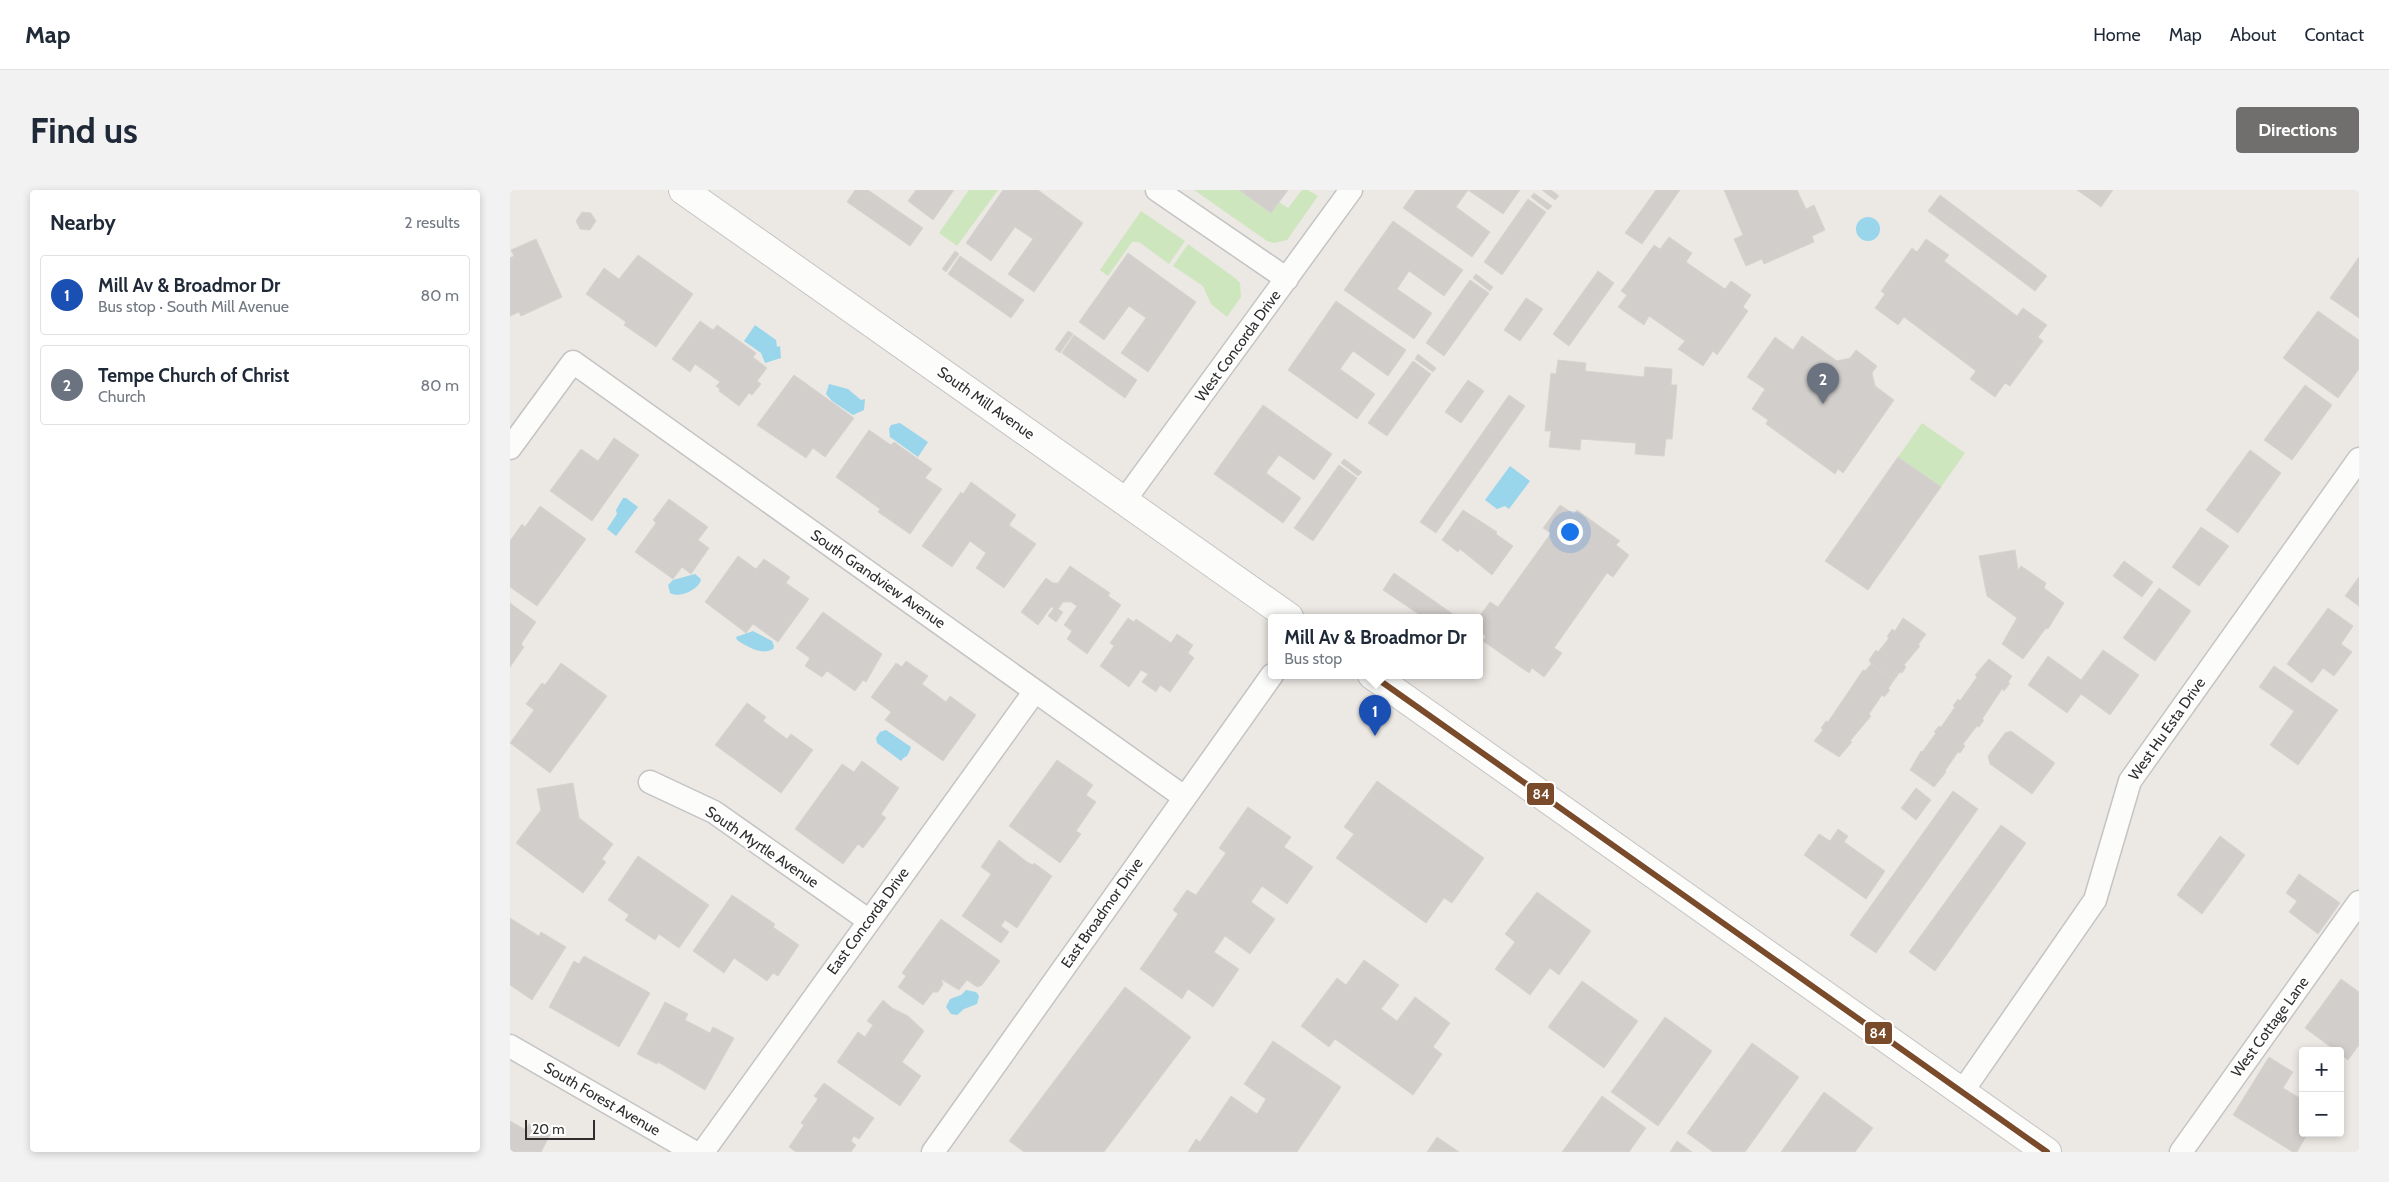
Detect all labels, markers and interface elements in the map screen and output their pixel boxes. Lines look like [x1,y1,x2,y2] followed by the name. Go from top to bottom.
[25,20,71,49] text: Map
[2093,24,2141,46] text: Home
[2169,24,2202,46] text: Map
[2230,24,2276,46] text: About
[2304,24,2364,46] text: Contact
[2236,107,2359,153] button: Directions
[30,109,138,152] text: Find us
[50,210,116,235] text: Nearby
[404,213,460,232] text: 2 results
[98,274,280,297] text: Mill Av & Broadmor Dr
[64,286,70,305] text: 1
[421,286,459,305] text: 80 m
[1191,286,1285,405] street label: West Concorda Drive
[98,297,289,316] text: Bus stop · South Mill Avenue
[934,363,1038,443] street label: South Mill Avenue
[1807,363,1839,404] pin: 2
[98,364,289,387] text: Tempe Church of Christ
[63,376,71,395] text: 2
[421,376,459,395] text: 80 m
[98,387,146,406] text: Church
[1557,519,1583,545] your location
[807,526,949,632] street label: South Grandview Avenue
[1268,614,1483,679] popup
[1284,626,1467,649] text: Mill Av & Broadmor Dr
[1284,649,1342,668] text: Bus stop
[2125,674,2209,784] street label: West Hu Esta Drive
[1359,695,1391,736] pin: 1
[1526,782,1555,806] line badge: 84
[1532,785,1550,803] text: 84
[702,802,822,892] street label: South Myrtle Avenue
[1057,854,1147,972] street label: East Broadmor Drive
[823,864,913,978] street label: East Concorda Drive
[2228,973,2313,1081] street label: West Cottage Lane
[1864,1021,1893,1045] line badge: 84
[1869,1024,1887,1042] text: 84
[2299,1047,2344,1137] map controls
[2299,1047,2344,1092] button: +
[541,1058,664,1140] street label: South Forest Avenue
[2299,1092,2344,1137] button: −
[525,1117,595,1140] scale bar
[532,1120,565,1138] text: 20 m

